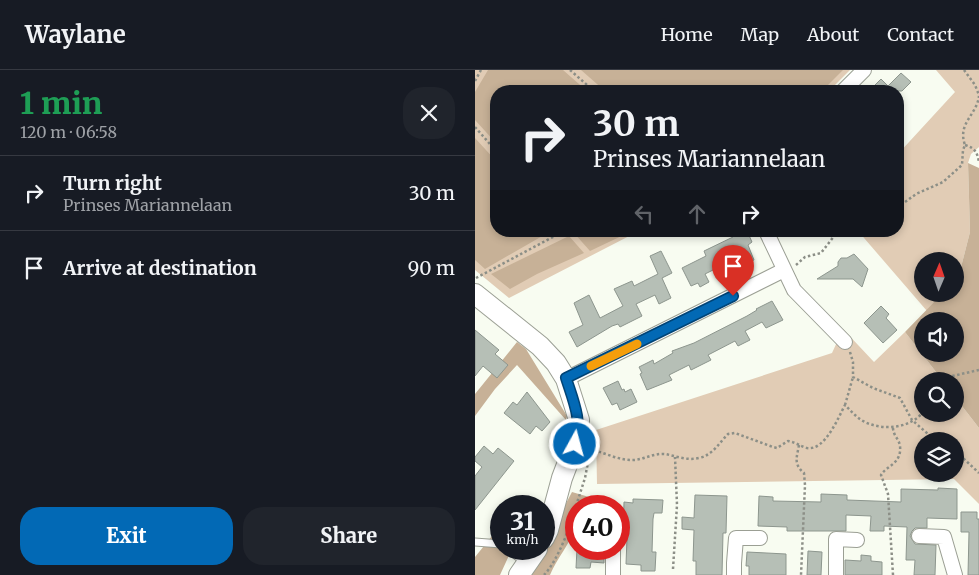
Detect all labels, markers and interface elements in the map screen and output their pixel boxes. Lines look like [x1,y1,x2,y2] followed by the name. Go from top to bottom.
[25,19,126,50] text: Waylane
[661,23,713,46] text: Home
[741,23,779,46] text: Map
[807,23,859,46] text: About
[887,23,954,46] text: Contact
[20,84,102,122] text: 1 min
[403,87,455,139] button: close
[593,102,679,146] text: 30 m
[510,105,575,170] icon: right
[20,122,117,142] text: 120 m · 06:58
[593,145,825,173] text: Prinses Mariannelaan
[63,171,162,195] text: Turn right
[20,179,48,207] icon: right
[409,181,455,205] text: 30 m
[63,195,232,215] text: Prinses Mariannelaan
[630,200,658,228] icon: left
[683,200,711,228] icon: ahead
[736,200,764,228] icon: right
[712,245,754,296] pin
[719,252,747,280] icon: arrive
[914,252,964,302] north arrow
[914,252,964,482] map controls
[20,254,48,282] icon: arrive
[63,256,257,280] text: Arrive at destination
[408,256,455,280] text: 90 m
[914,312,964,362] button: sound
[914,372,964,422] button: search
[548,417,600,469] position arrow
[914,432,964,482] button: layers
[565,495,630,560] speed limit sign: 40
[510,505,535,537] text: 31
[20,507,233,565] button: Exit
[243,507,455,565] button: Share
[507,532,538,547] text: km/h

